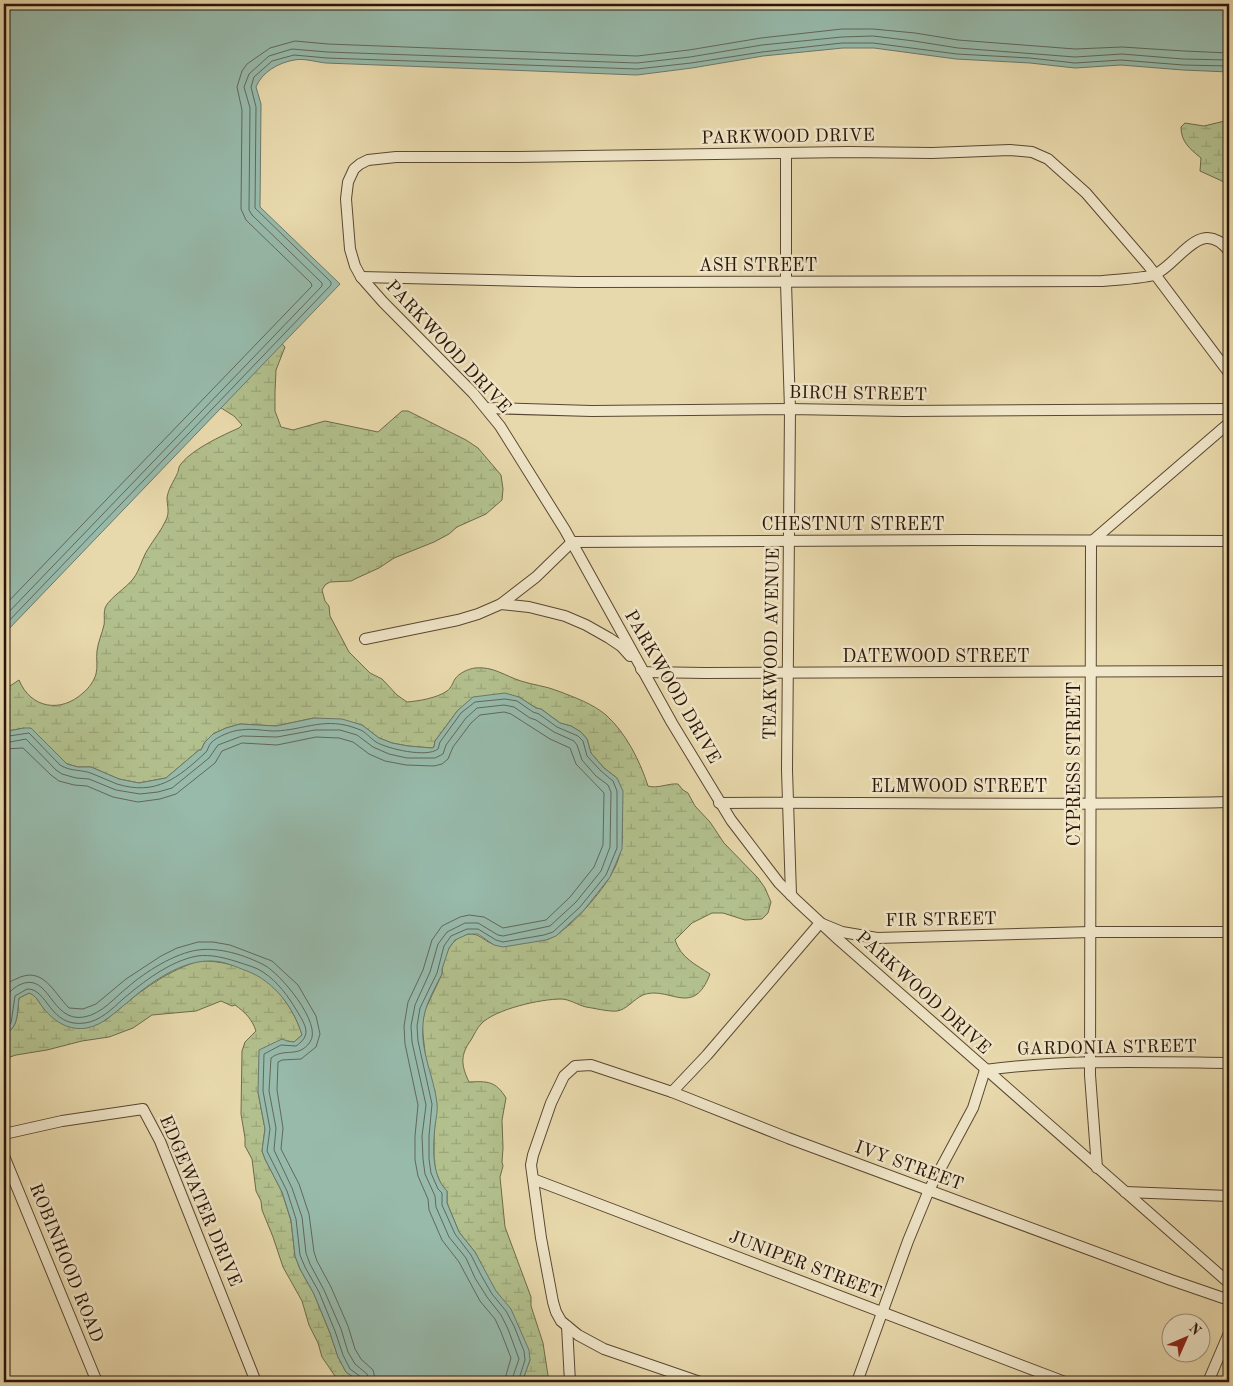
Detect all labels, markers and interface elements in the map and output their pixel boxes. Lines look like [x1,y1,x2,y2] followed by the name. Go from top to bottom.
[701,126,875,148] street label: PARKWOOD DRIVE
[699,257,817,275] street label: ASH STREET
[382,277,514,417] street label: PARKWOOD DRIVE
[789,384,927,404] street label: BIRCH STREET
[761,516,945,534] street label: CHESTNUT STREET
[761,548,783,740] street label: TEAKWOOD AVENUE
[621,607,723,767] street label: PARKWOOD DRIVE
[842,648,1030,666] street label: DATEWOOD STREET
[1066,682,1084,846] street label: CYPRESS STREET
[871,778,1047,796] street label: ELMWOOD STREET
[885,910,997,930] street label: FIR STREET
[852,928,994,1058] street label: PARKWOOD DRIVE
[1017,1037,1197,1059] street label: GARDONIA STREET
[156,1113,244,1289] street label: EDGEWATER DRIVE
[852,1138,966,1194] street label: IVY STREET
[26,1181,106,1345] street label: ROBINHOOD ROAD
[726,1228,884,1302] street label: JUNIPER STREET
[1160,1314,1210,1364] north arrow
[1186,1321,1203,1338] text: N

